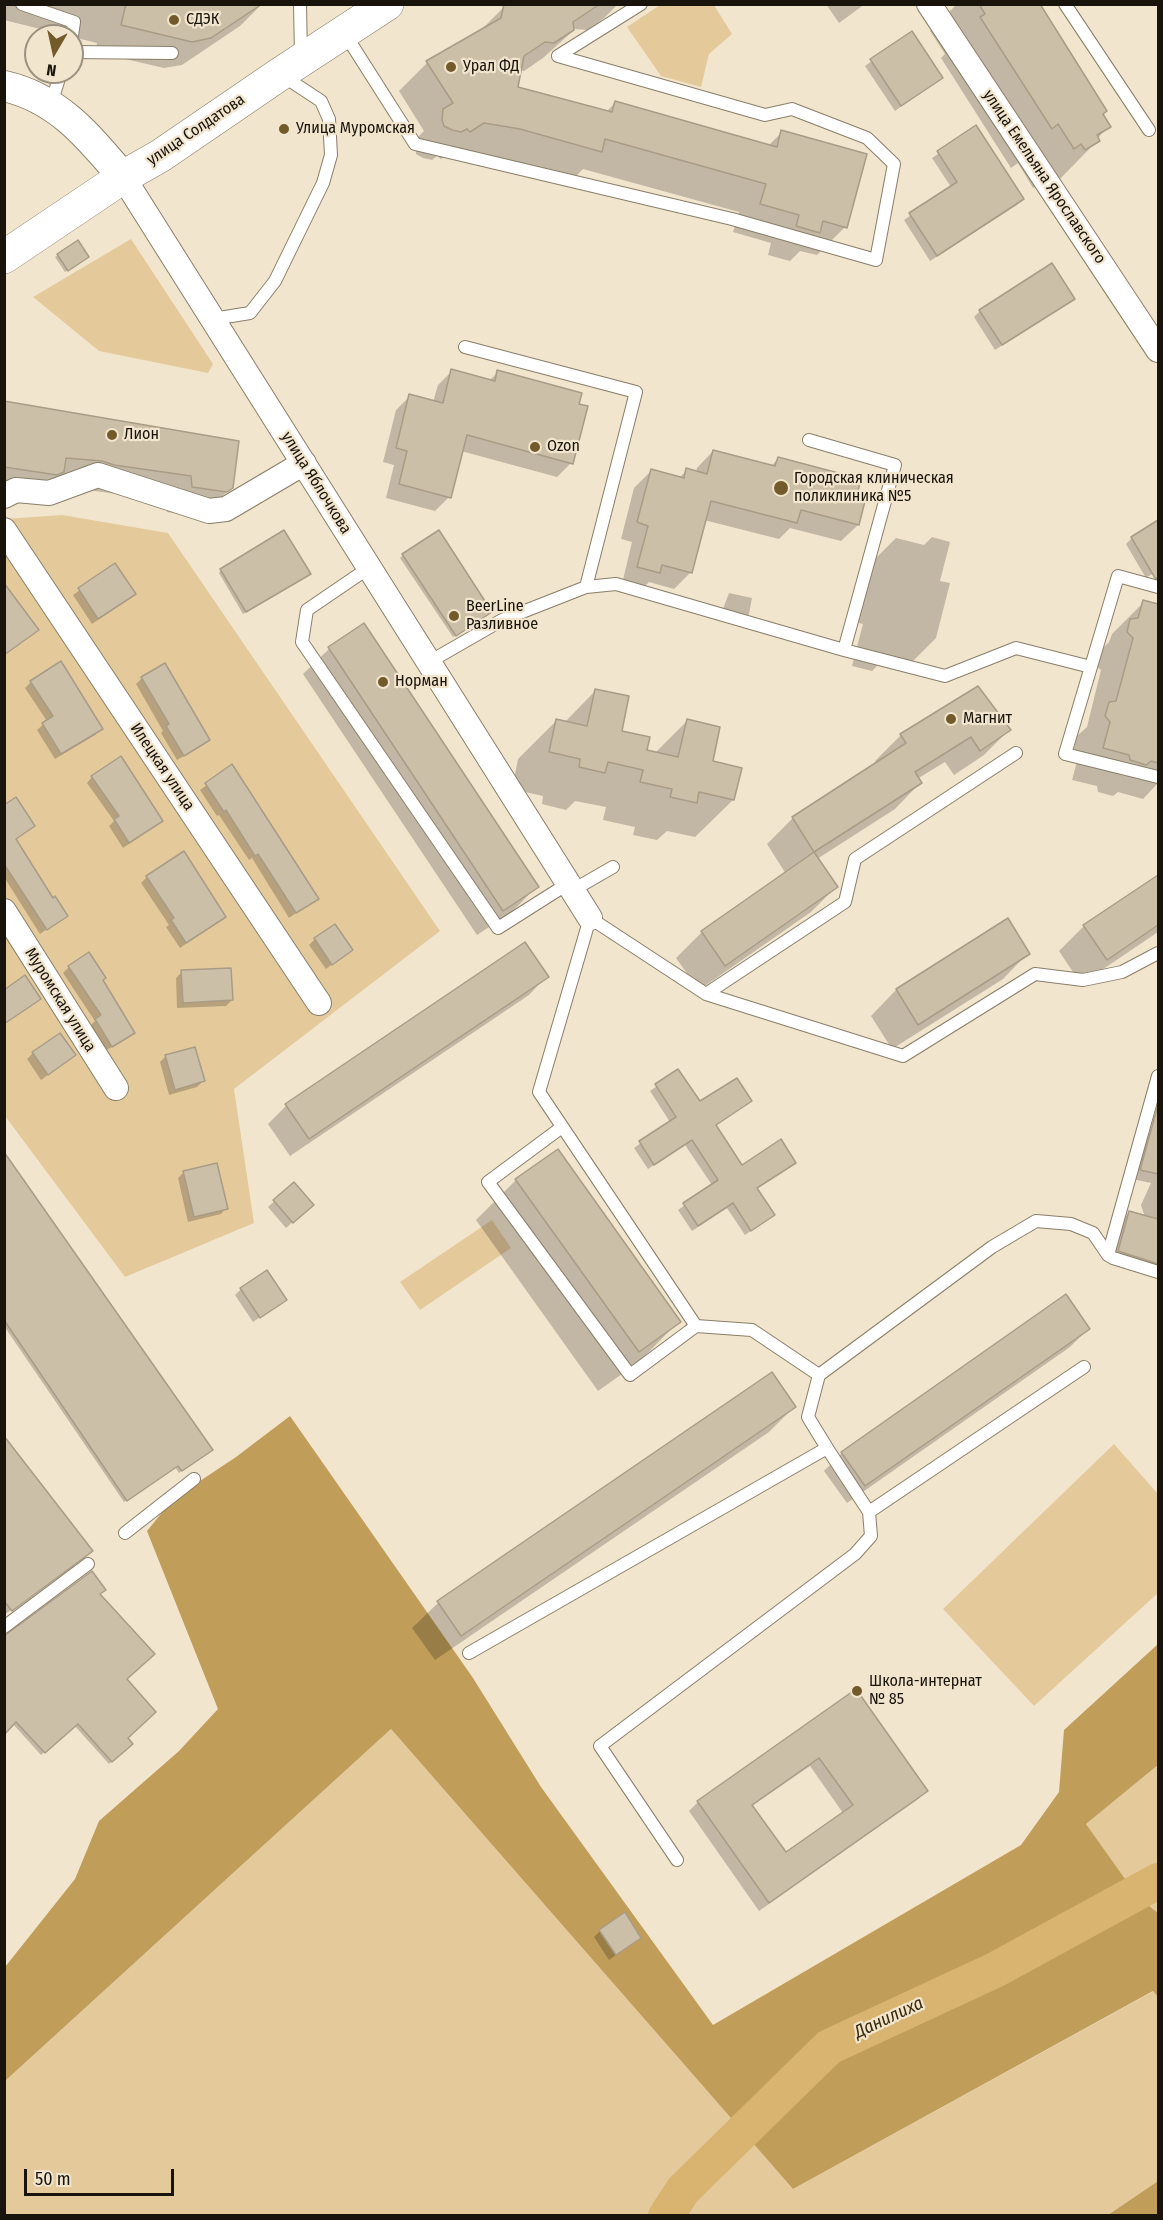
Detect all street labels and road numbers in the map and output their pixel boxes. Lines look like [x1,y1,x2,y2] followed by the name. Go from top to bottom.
[978,86,1110,268] street label: улица Емельяна Ярославского
[143,90,249,170] street label: улица Солдатова
[277,428,355,538] street label: улица Яблочкова
[126,720,198,814] street label: Илецкая улица
[20,944,100,1056] street label: Муромская улица

